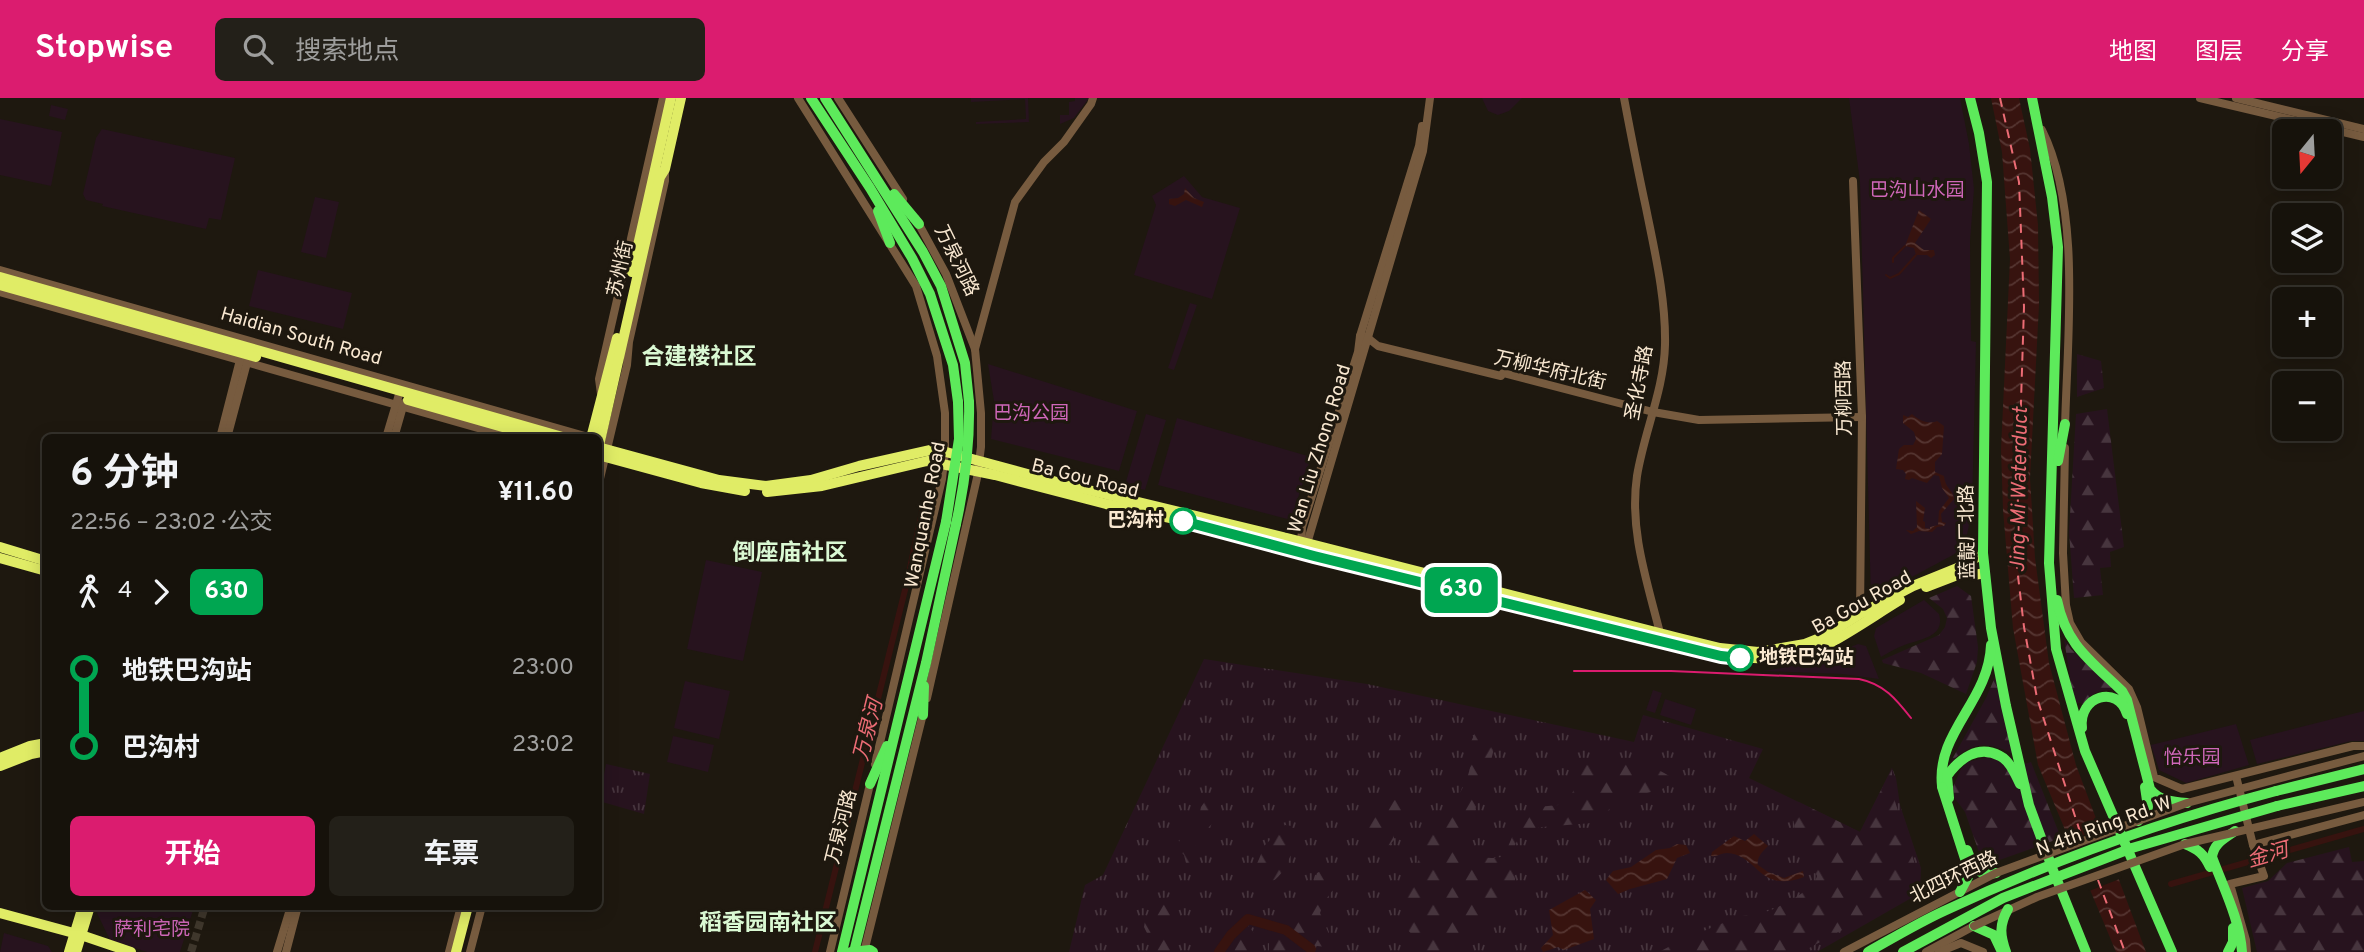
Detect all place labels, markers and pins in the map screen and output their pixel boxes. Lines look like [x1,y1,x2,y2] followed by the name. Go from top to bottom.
[1170,508,1196,534] marker: 巴沟村
[1107,509,1164,533] place label: 巴沟村
[1727,645,1753,671] marker: 地铁巴沟站
[1759,646,1854,670] place label: 地铁巴沟站

